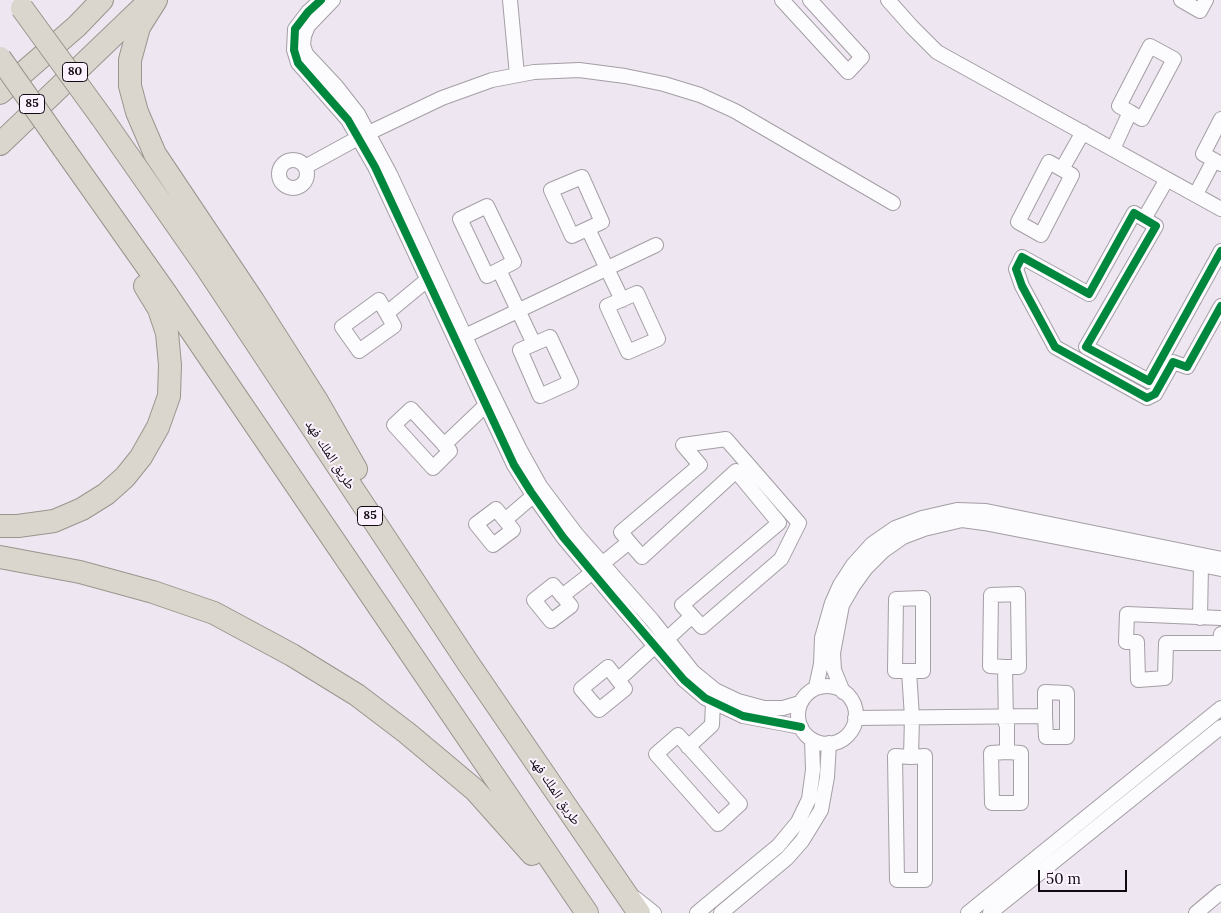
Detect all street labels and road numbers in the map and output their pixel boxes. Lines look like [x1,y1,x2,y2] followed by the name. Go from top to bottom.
[62,62,88,82] road number: 80
[20,95,44,114] road number: 85
[301,417,359,493] street label: طريق الملك فهد
[358,506,382,526] road number: 85
[526,753,584,829] street label: طريق الملك فهد

